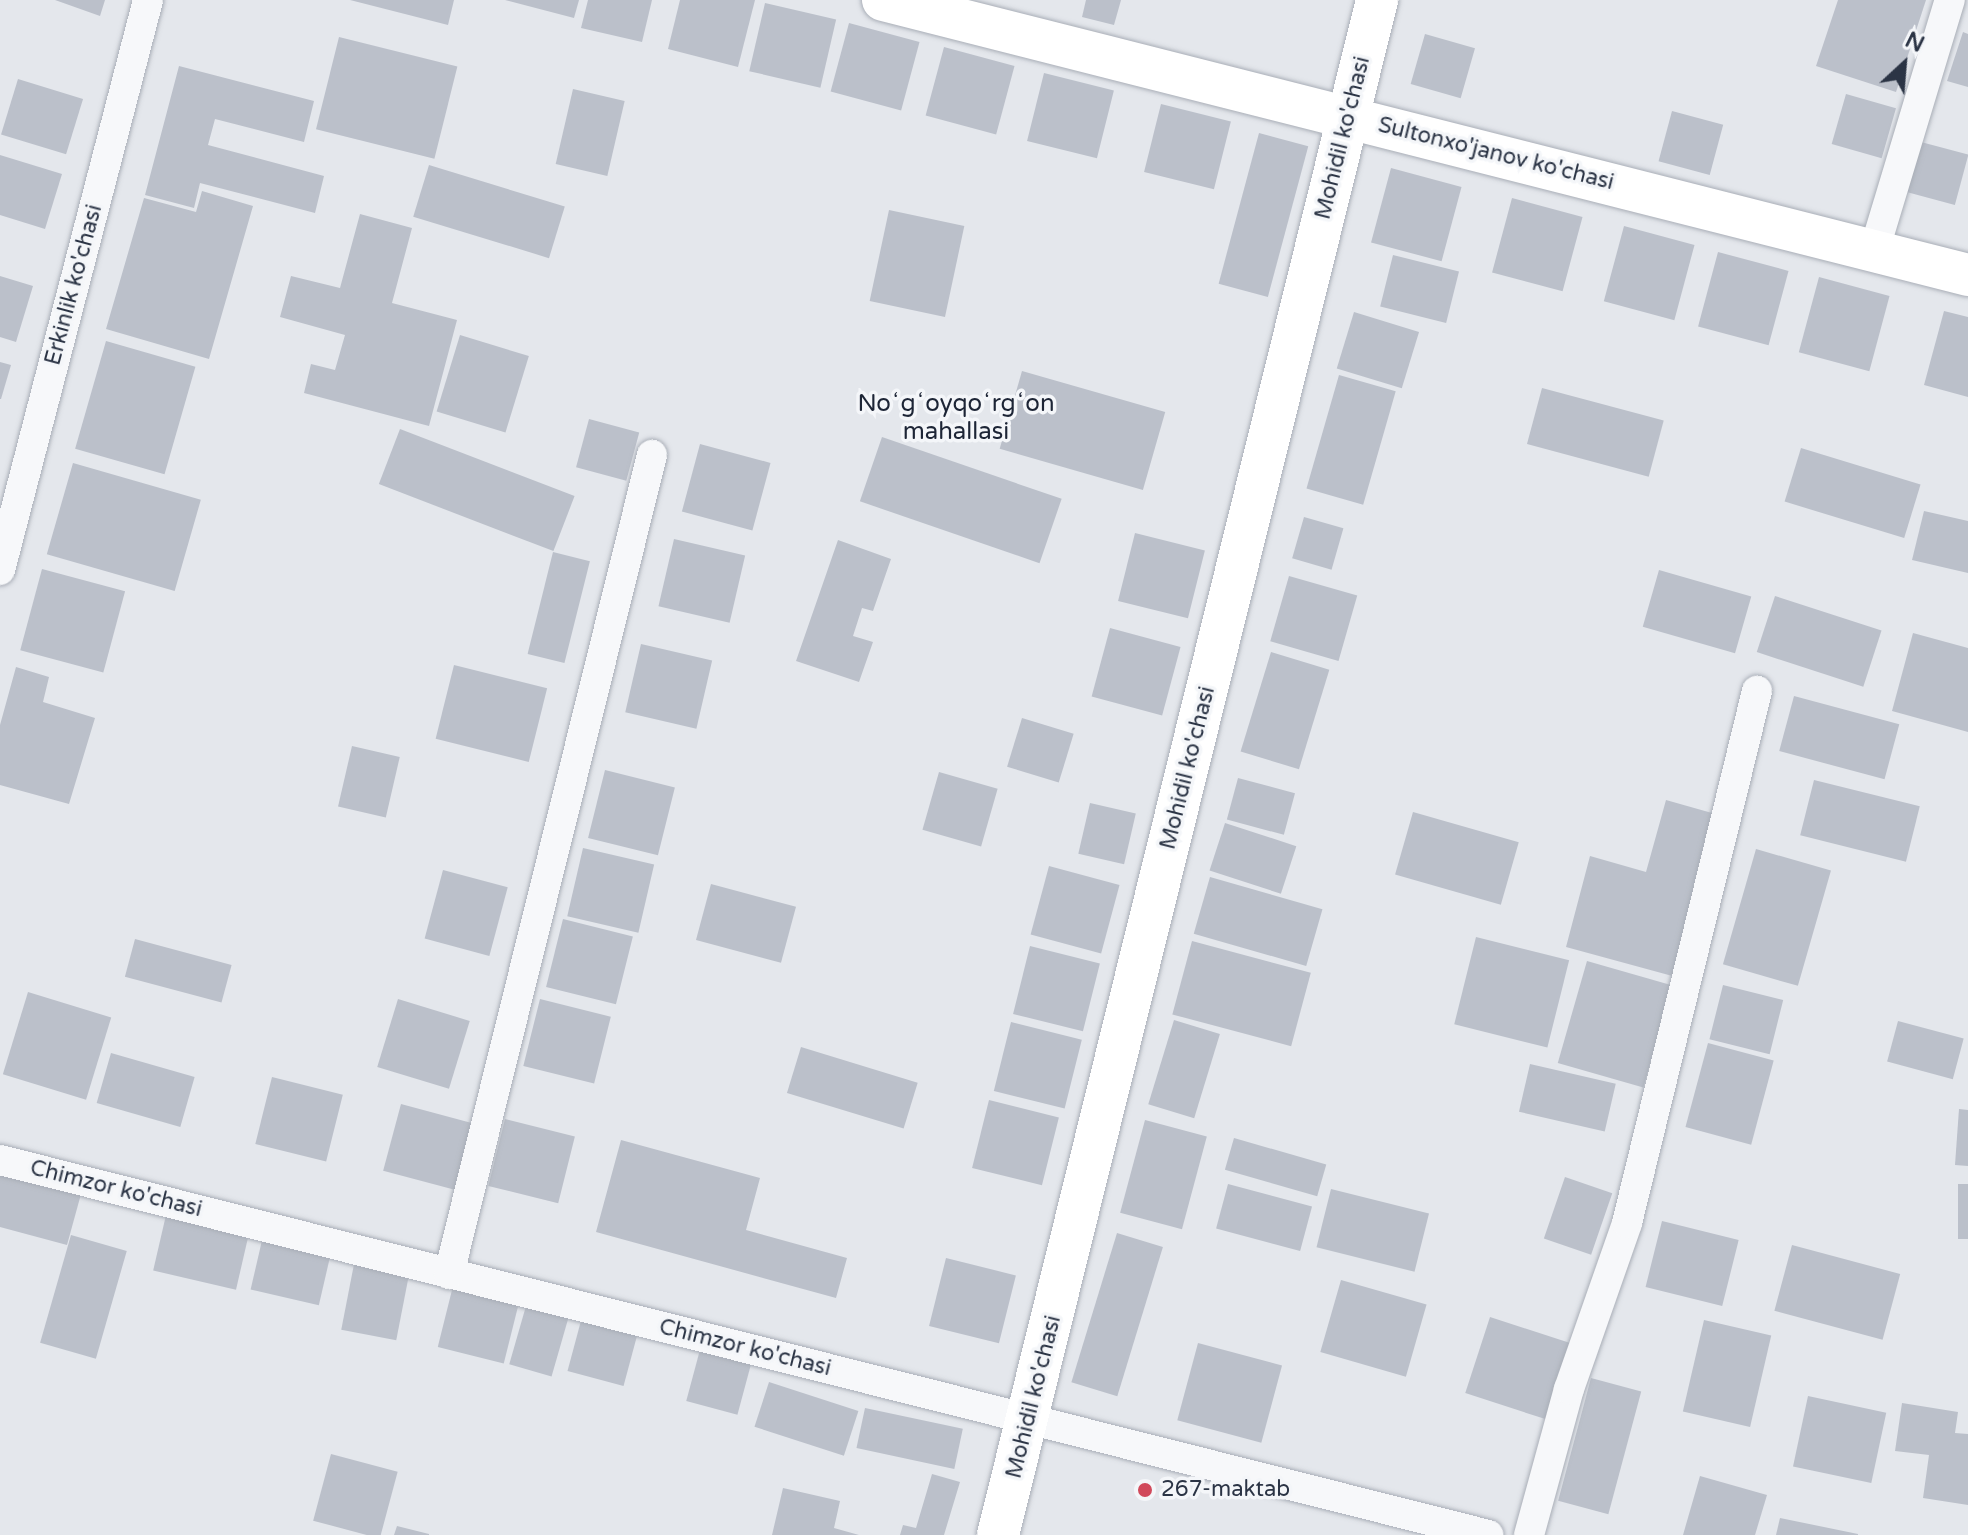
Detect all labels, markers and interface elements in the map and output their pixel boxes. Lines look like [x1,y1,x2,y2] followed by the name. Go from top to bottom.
[1864,24,1944,104] north arrow
[1901,27,1928,58] text: N
[1310,54,1376,222] street label: Mohidil ko'chasi
[1375,112,1617,196] street label: Sultonxo'janov ko'chasi
[40,202,108,368] street label: Erkinlik ko'chasi
[857,390,1055,446] district label: Noʻgʻoyqoʻrgʻon mahallasi
[1155,684,1221,852] street label: Mohidil ko'chasi
[27,1155,205,1223] street label: Chimzor ko'chasi
[1001,1313,1067,1481] street label: Mohidil ko'chasi
[656,1314,834,1382] street label: Chimzor ko'chasi
[1161,1477,1290,1503] place label: 267-maktab
[1136,1481,1154,1499] marker: 267-maktab

